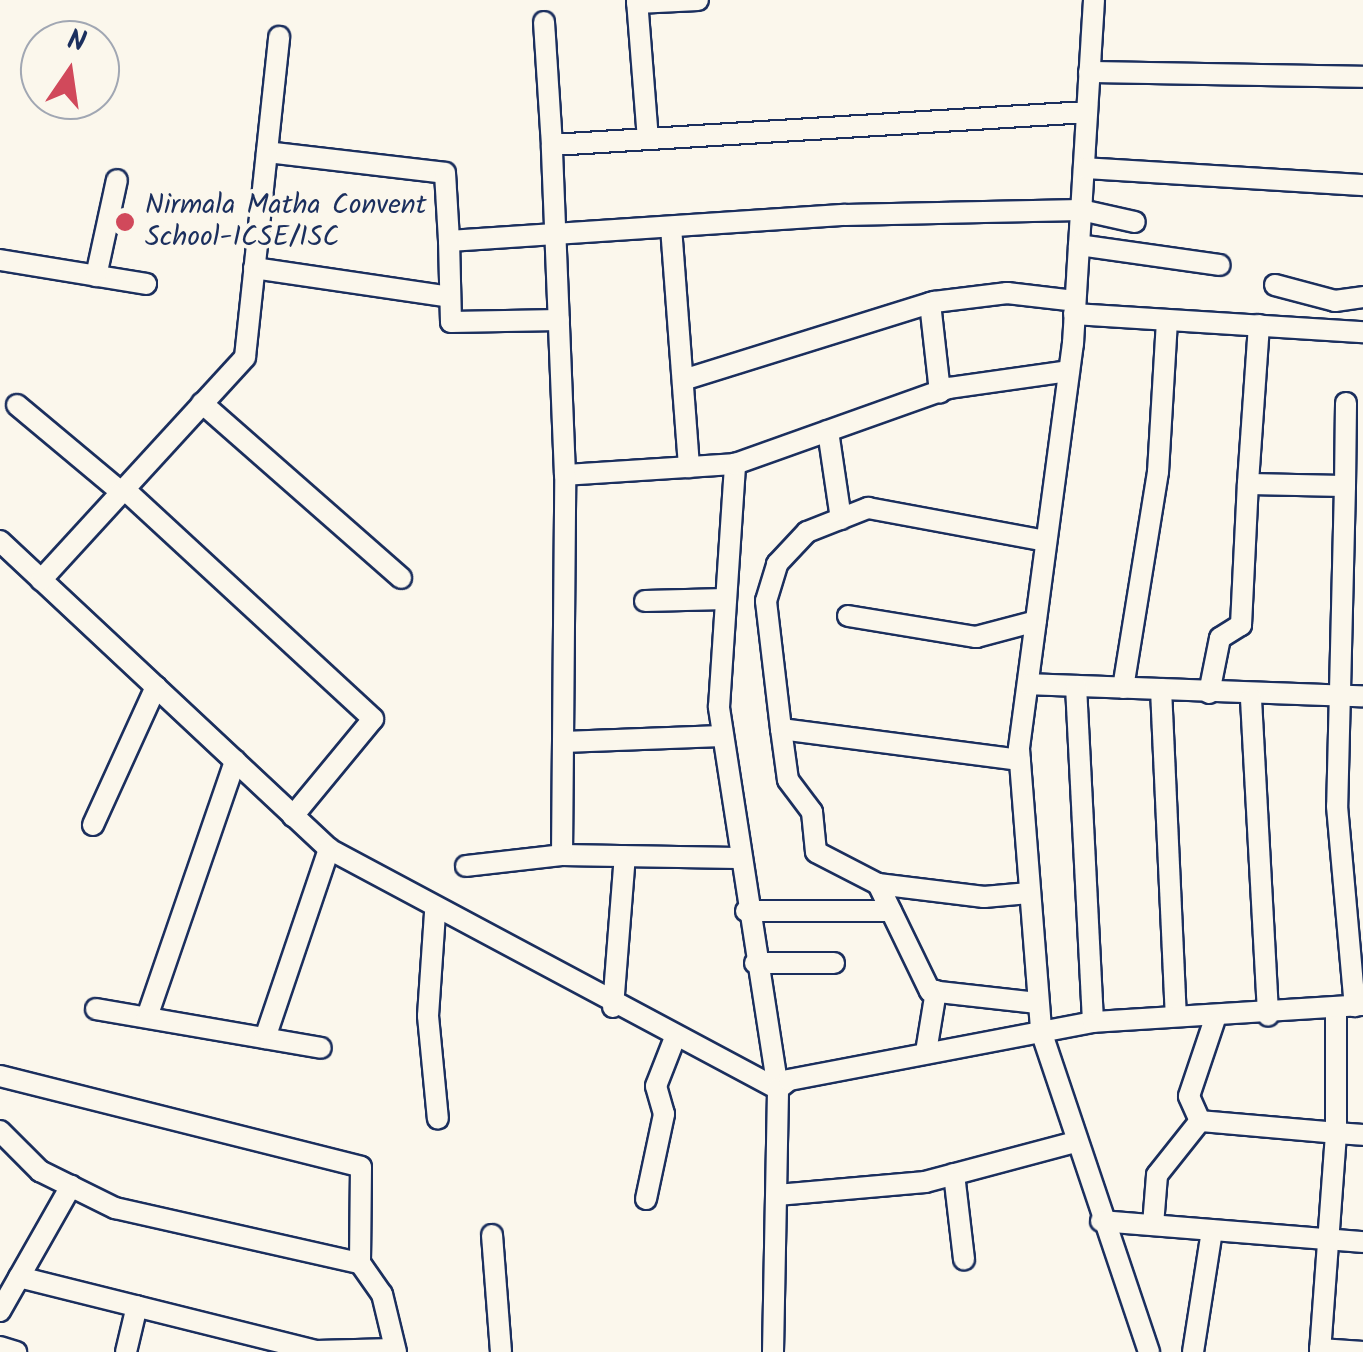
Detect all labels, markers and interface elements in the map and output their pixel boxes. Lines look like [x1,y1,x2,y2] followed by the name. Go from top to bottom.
[63,18,90,66] text: N
[20,20,120,120] north arrow
[145,189,427,255] place label: Nirmala Matha Convent School-ICSE/ISC
[114,211,136,233] marker: Nirmala Matha Convent School-ICSE/ISC

